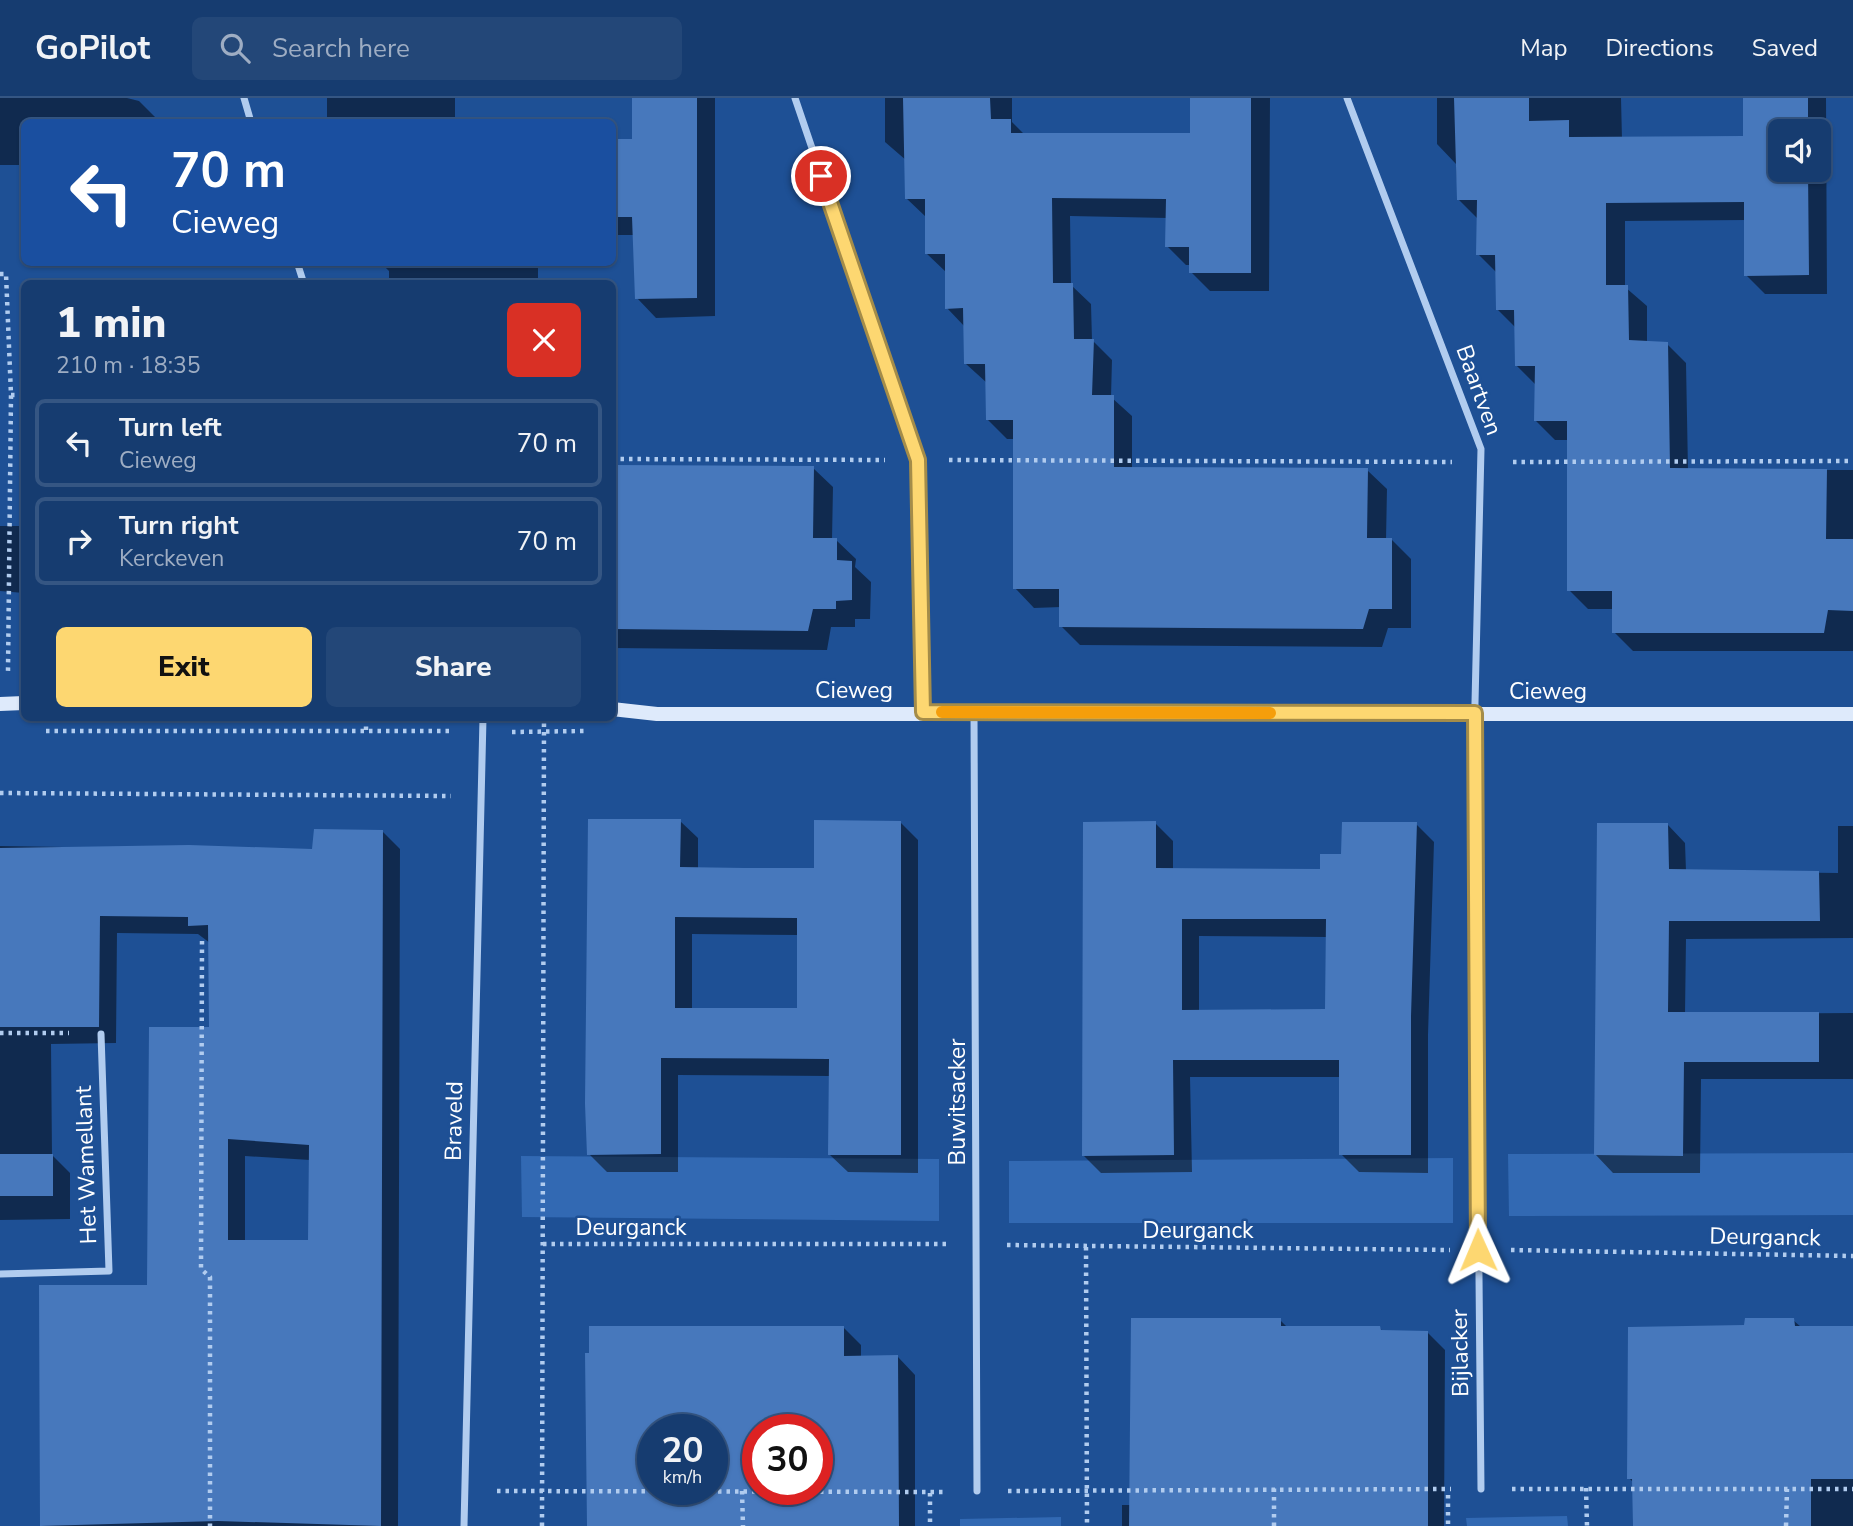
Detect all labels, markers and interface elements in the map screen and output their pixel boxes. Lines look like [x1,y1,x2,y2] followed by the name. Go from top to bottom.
[192,17,682,80] search box
[35,26,150,71] text: GoPilot
[216,29,254,67] icon: search
[272,31,410,66] text: Search here
[1520,32,1567,64] text: Map
[1605,32,1714,64] text: Directions
[1752,32,1818,64] text: Saved
[1768,119,1831,182] map controls
[1768,119,1831,182] button: sound
[171,137,286,204] text: 70 m
[791,146,851,206] pin
[56,147,147,238] icon: left
[802,157,840,195] icon: arrive
[171,201,279,244] text: Cieweg
[56,295,166,352] text: 1 min
[507,303,581,377] button: close
[1448,341,1510,439] street label: Baartven
[56,350,201,381] text: 210 m · 18:35
[119,410,222,445] text: Turn left
[60,424,98,462] icon: left
[517,426,577,461] text: 70 m
[119,445,197,476] text: Cieweg
[119,508,238,543] text: Turn right
[60,522,98,560] icon: right
[517,524,577,559] text: 70 m
[119,543,224,574] text: Kerckeven
[56,627,312,707] button: Exit
[326,627,581,707] button: Share
[815,675,893,706] street label: Cieweg
[1509,676,1587,707] street label: Cieweg
[942,1038,973,1165] street label: Buwitsacker
[438,1081,470,1161] street label: Braveld
[68,1084,104,1245] street label: Het Wamellant
[575,1212,687,1243] street label: Deurganck
[1441,1213,1515,1287] position arrow
[1142,1215,1254,1246] street label: Deurganck
[1709,1221,1821,1253] street label: Deurganck
[1444,1308,1476,1397] street label: Bijlacker
[742,1414,833,1505] speed limit sign: 30
[661,1427,704,1474] text: 20
[663,1465,702,1489] text: km/h

